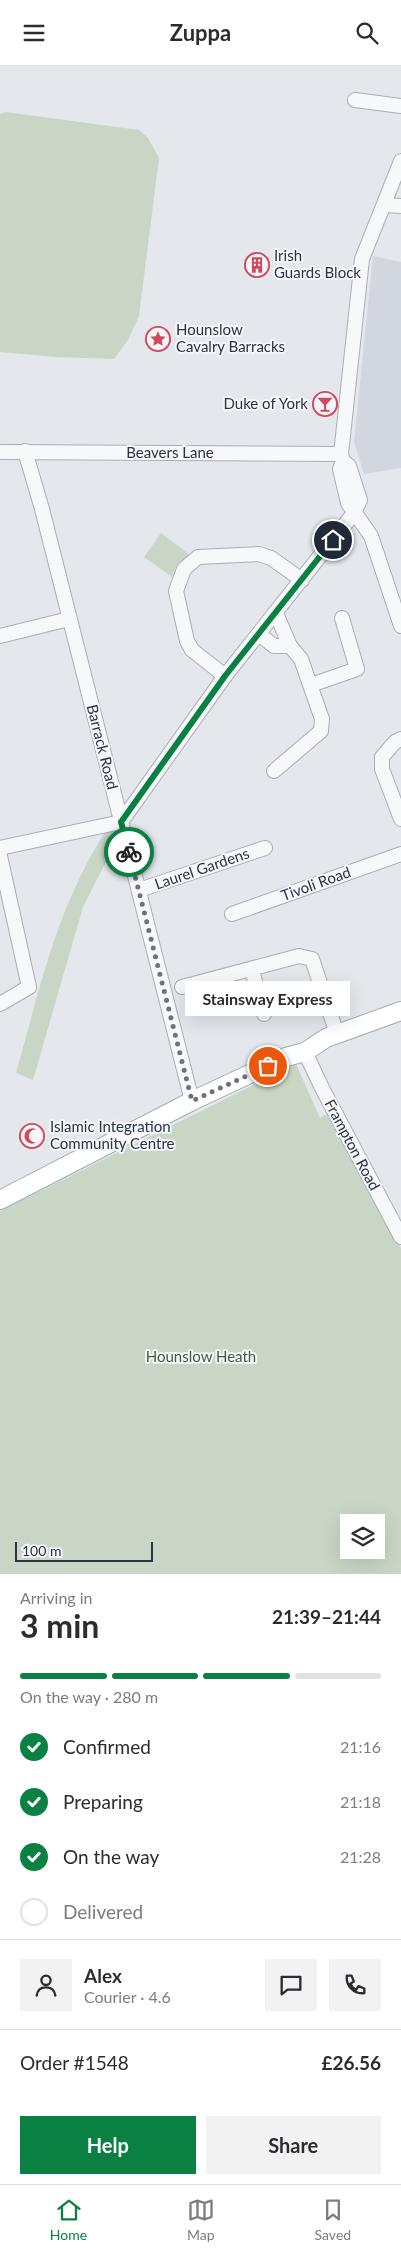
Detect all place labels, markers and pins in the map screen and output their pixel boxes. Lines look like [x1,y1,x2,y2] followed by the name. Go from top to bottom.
[274,246,361,281] place label: Irish Guards Block
[244,252,270,278] building icon: Irish Guards Block
[176,320,285,355] place label: Hounslow Cavalry Barracks
[145,326,171,352] place icon: Hounslow Cavalry Barracks
[312,391,338,417] bar icon: Duke of York
[224,394,308,412] place label: Duke of York
[312,519,354,561] pin
[186,981,350,1016] callout: Stainsway Express
[247,1045,289,1087] pin
[50,1117,175,1152] place label: Islamic Integration Community Centre
[19,1123,45,1149] mosque icon: Islamic Integration Community Centre

